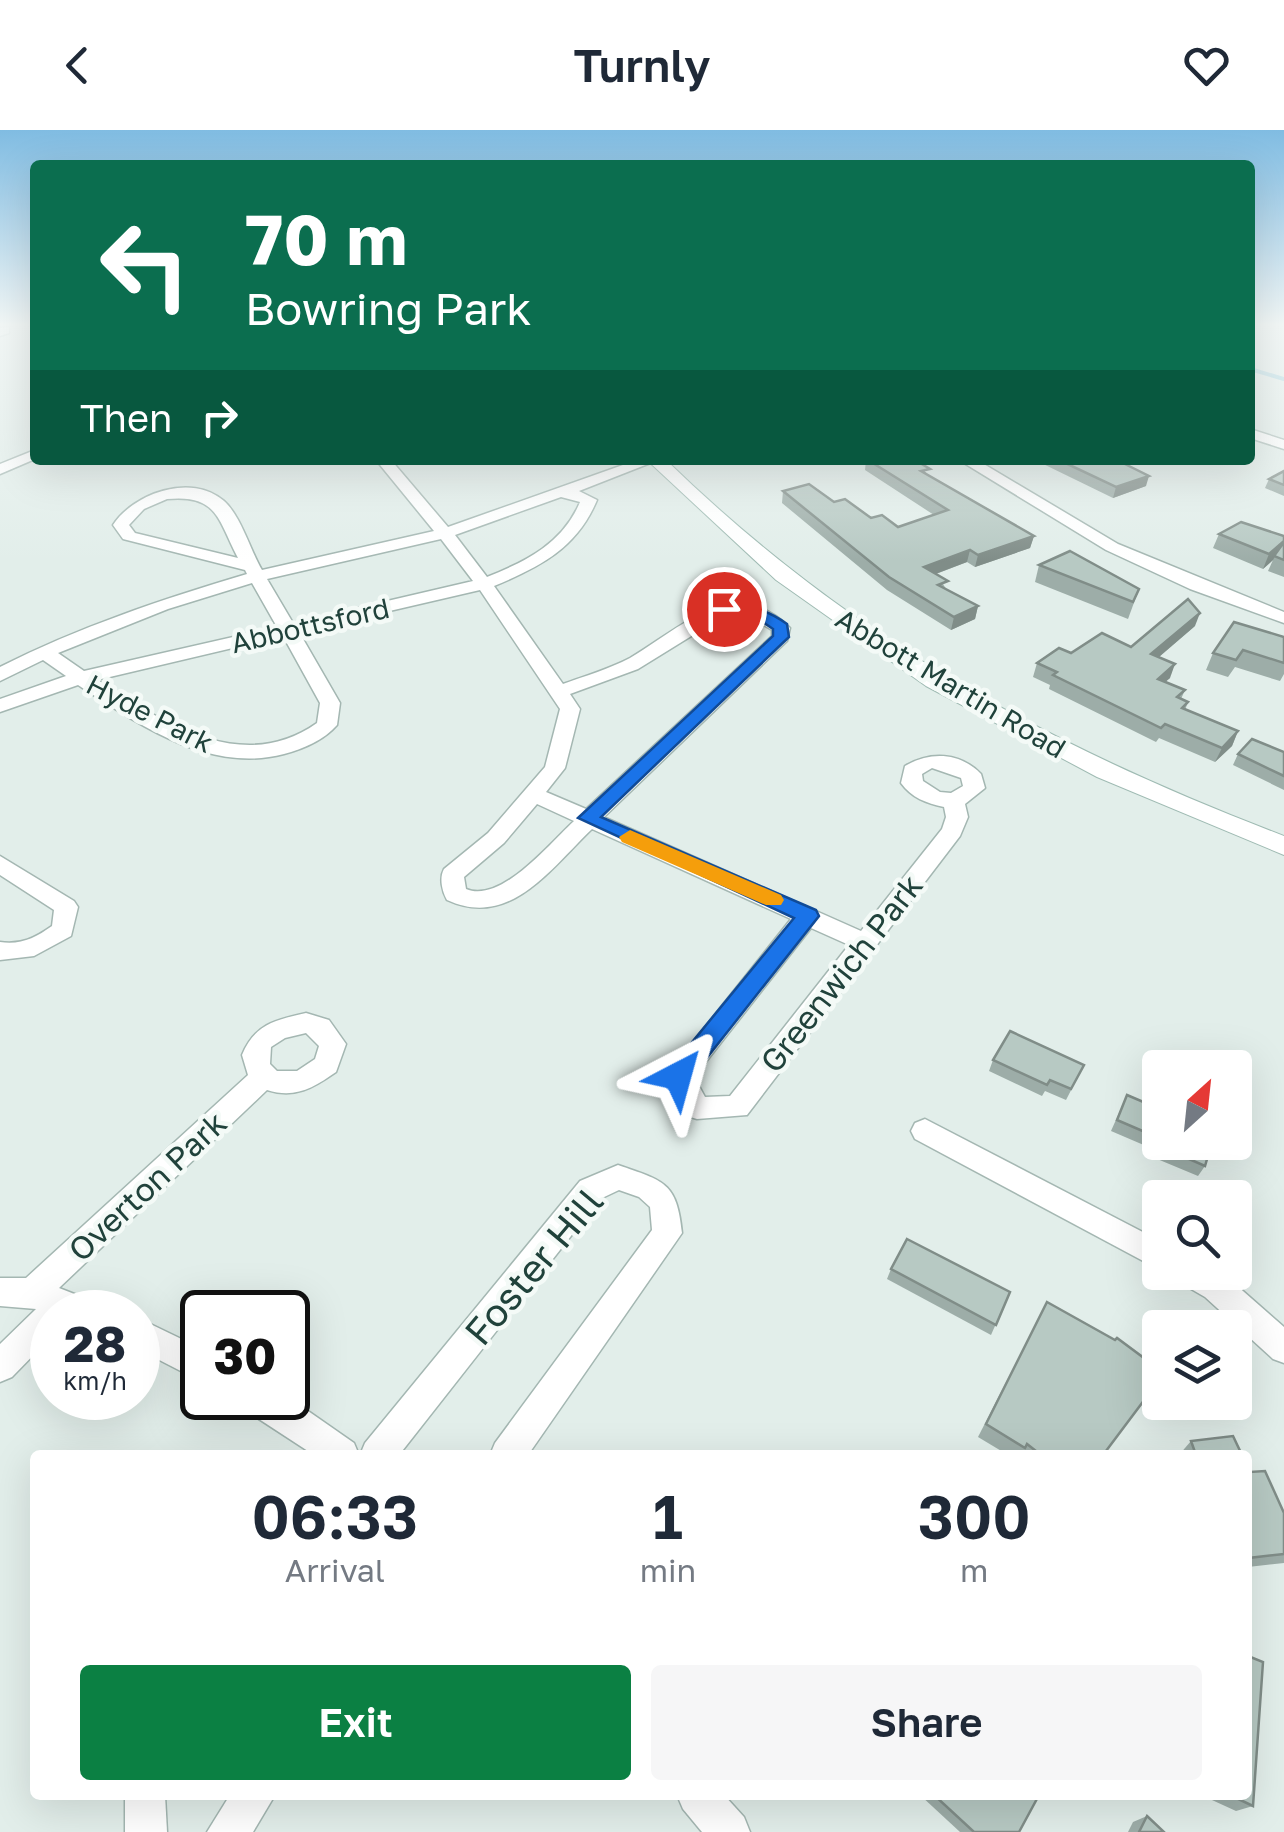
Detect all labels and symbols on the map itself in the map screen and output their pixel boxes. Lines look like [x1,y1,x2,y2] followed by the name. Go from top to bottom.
[682,567,767,652] pin
[228,591,392,659] street label: Abbottsford
[830,601,1072,765] street label: Abbott Martin Road
[81,667,219,759] street label: Hyde Park
[752,867,930,1079] street label: Greenwich Park
[626,1024,730,1128] position arrow
[1142,1050,1252,1160] north arrow
[60,1103,234,1269] street label: Overton Park
[455,1179,611,1353] street label: Foster Hill
[180,1290,310,1420] speed limit sign: 30

